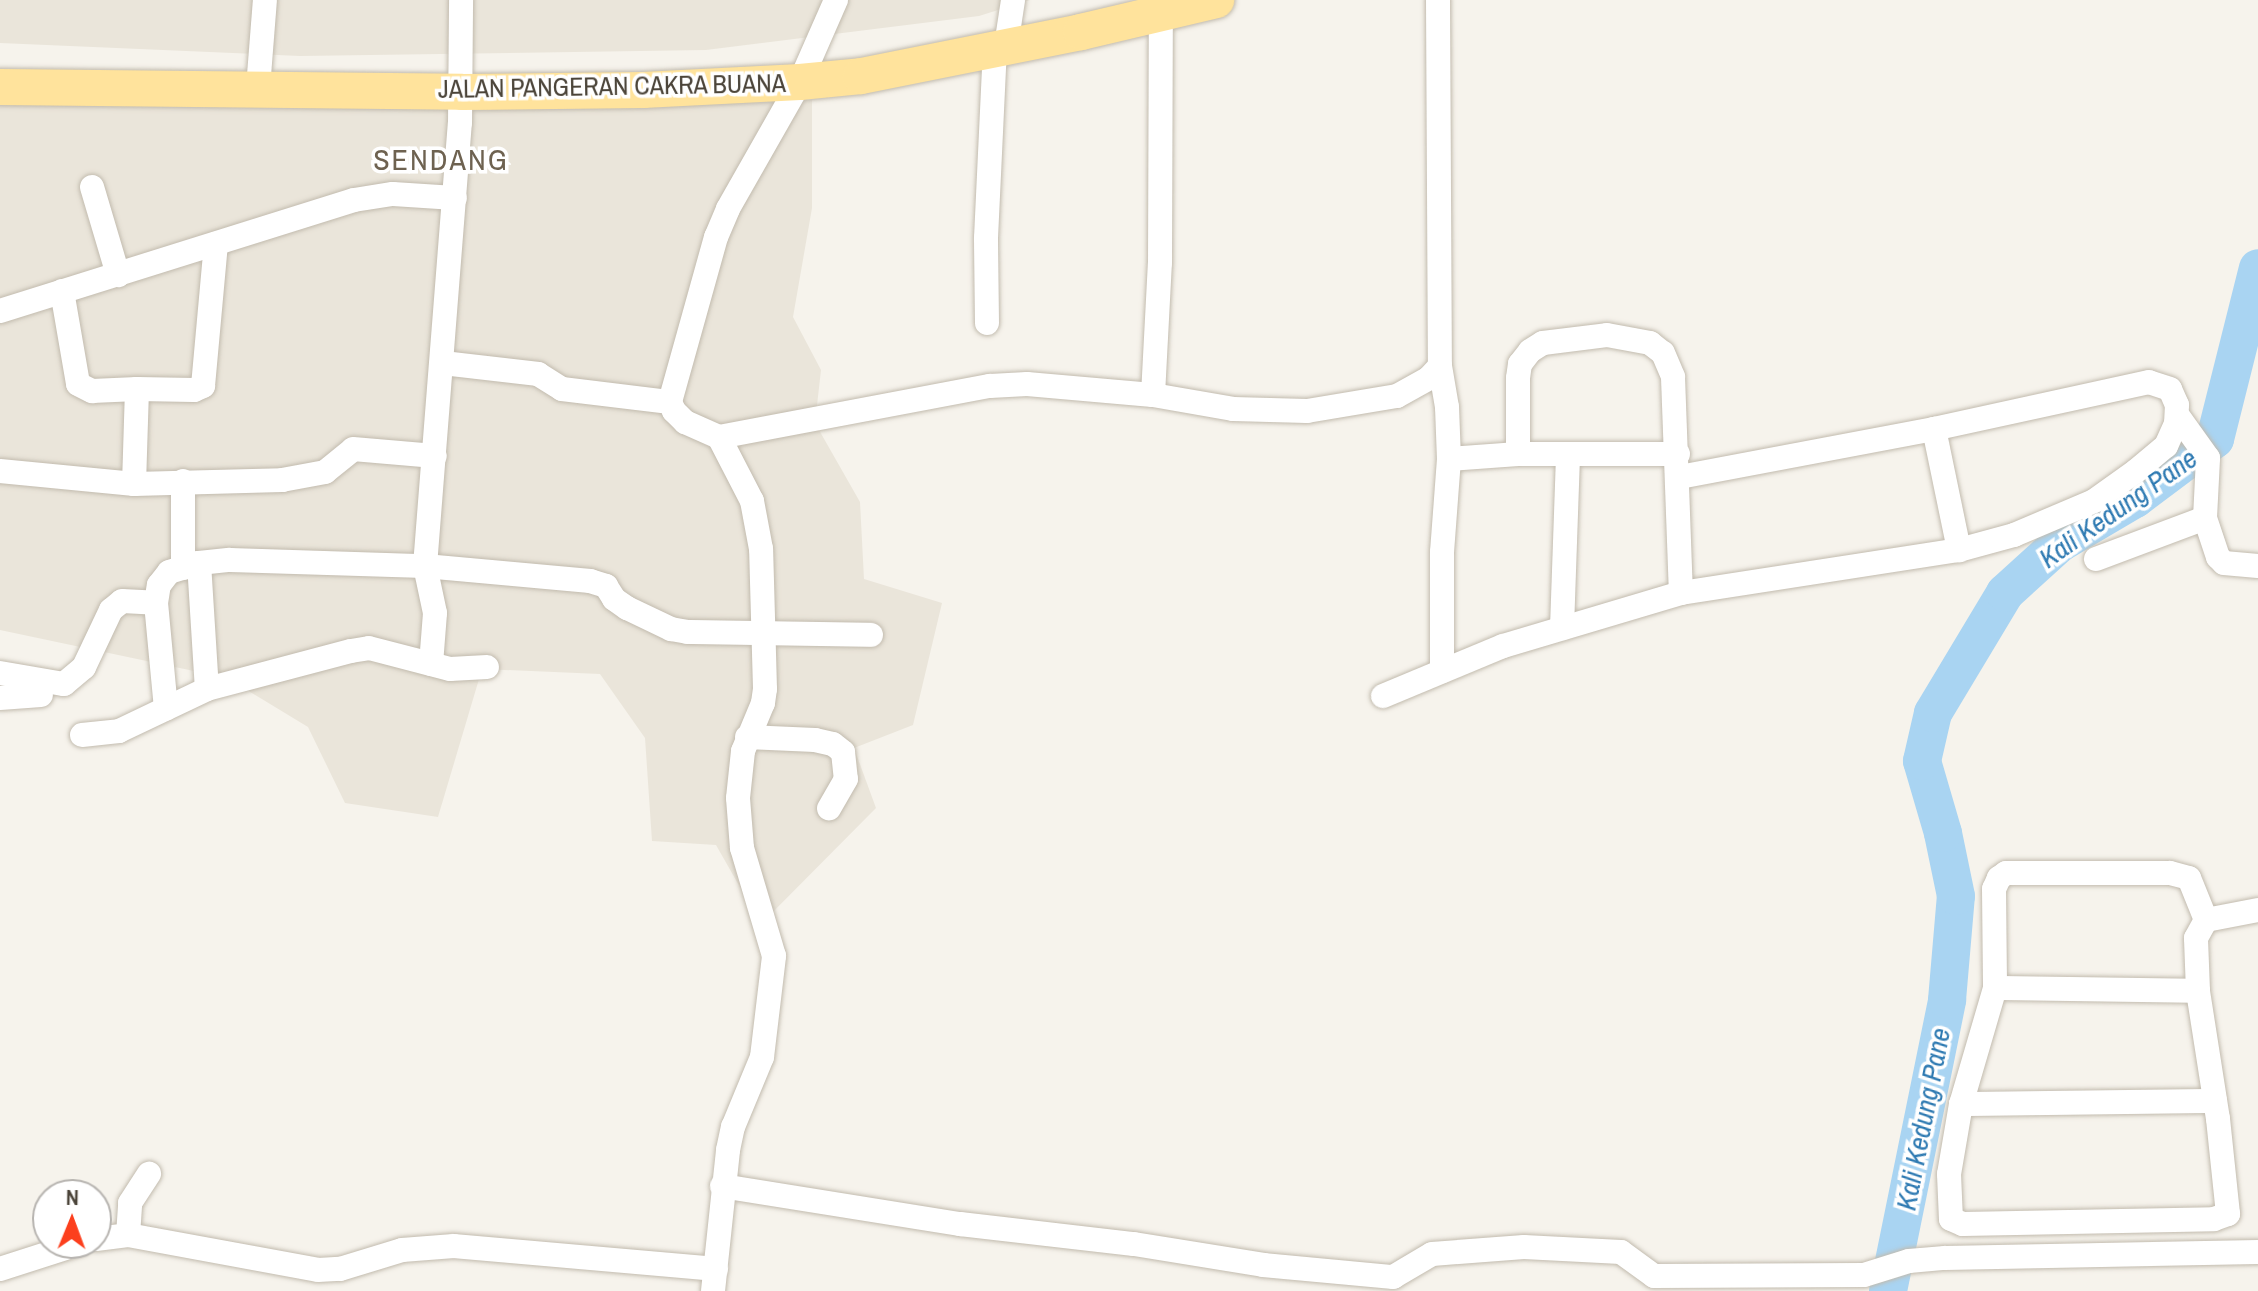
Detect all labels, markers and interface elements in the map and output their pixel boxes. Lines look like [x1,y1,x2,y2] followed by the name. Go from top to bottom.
[437,67,787,105] street label: JALAN PANGERAN CAKRA BUANA
[373,141,509,177] district label: SENDANG
[2033,441,2203,575] water label: Kali Kedung Pane
[1889,1025,1957,1213] water label: Kali Kedung Pane
[32,1179,112,1259] north arrow
[66,1182,79,1212] text: N

